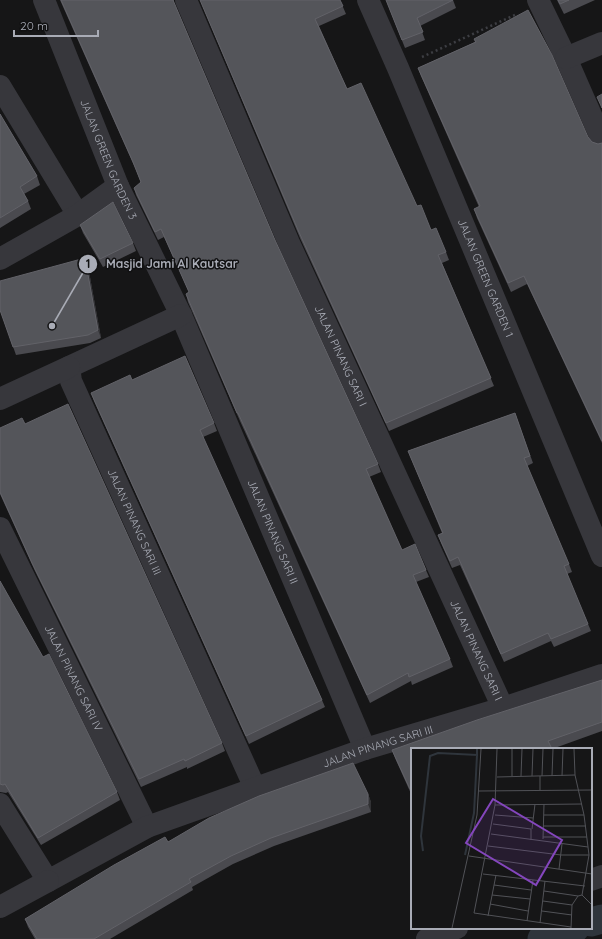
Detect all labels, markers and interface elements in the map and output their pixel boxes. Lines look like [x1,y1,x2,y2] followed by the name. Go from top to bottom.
[14,12,98,38] scale bar
[20,18,48,33] text: 20 m
[77,97,140,222] street label: JALAN GREEN GARDEN 3
[455,217,517,339] street label: JALAN GREEN GARDEN 1
[78,252,246,276] callout: Masjid Jami Al Kautsar
[86,256,90,271] text: 1
[106,256,238,271] text: Masjid Jami Al Kautsar
[312,303,370,408] street label: JALAN PINANG SARI I
[105,466,165,577] street label: JALAN PINANG SARI III
[244,477,301,586] street label: JALAN PINANG SARI II
[447,597,506,703] street label: JALAN PINANG SARI I
[42,622,106,733] street label: JALAN PINANG SARI IV
[321,722,435,771] street label: JALAN PINANG SARI III
[411,748,592,929] inset map

